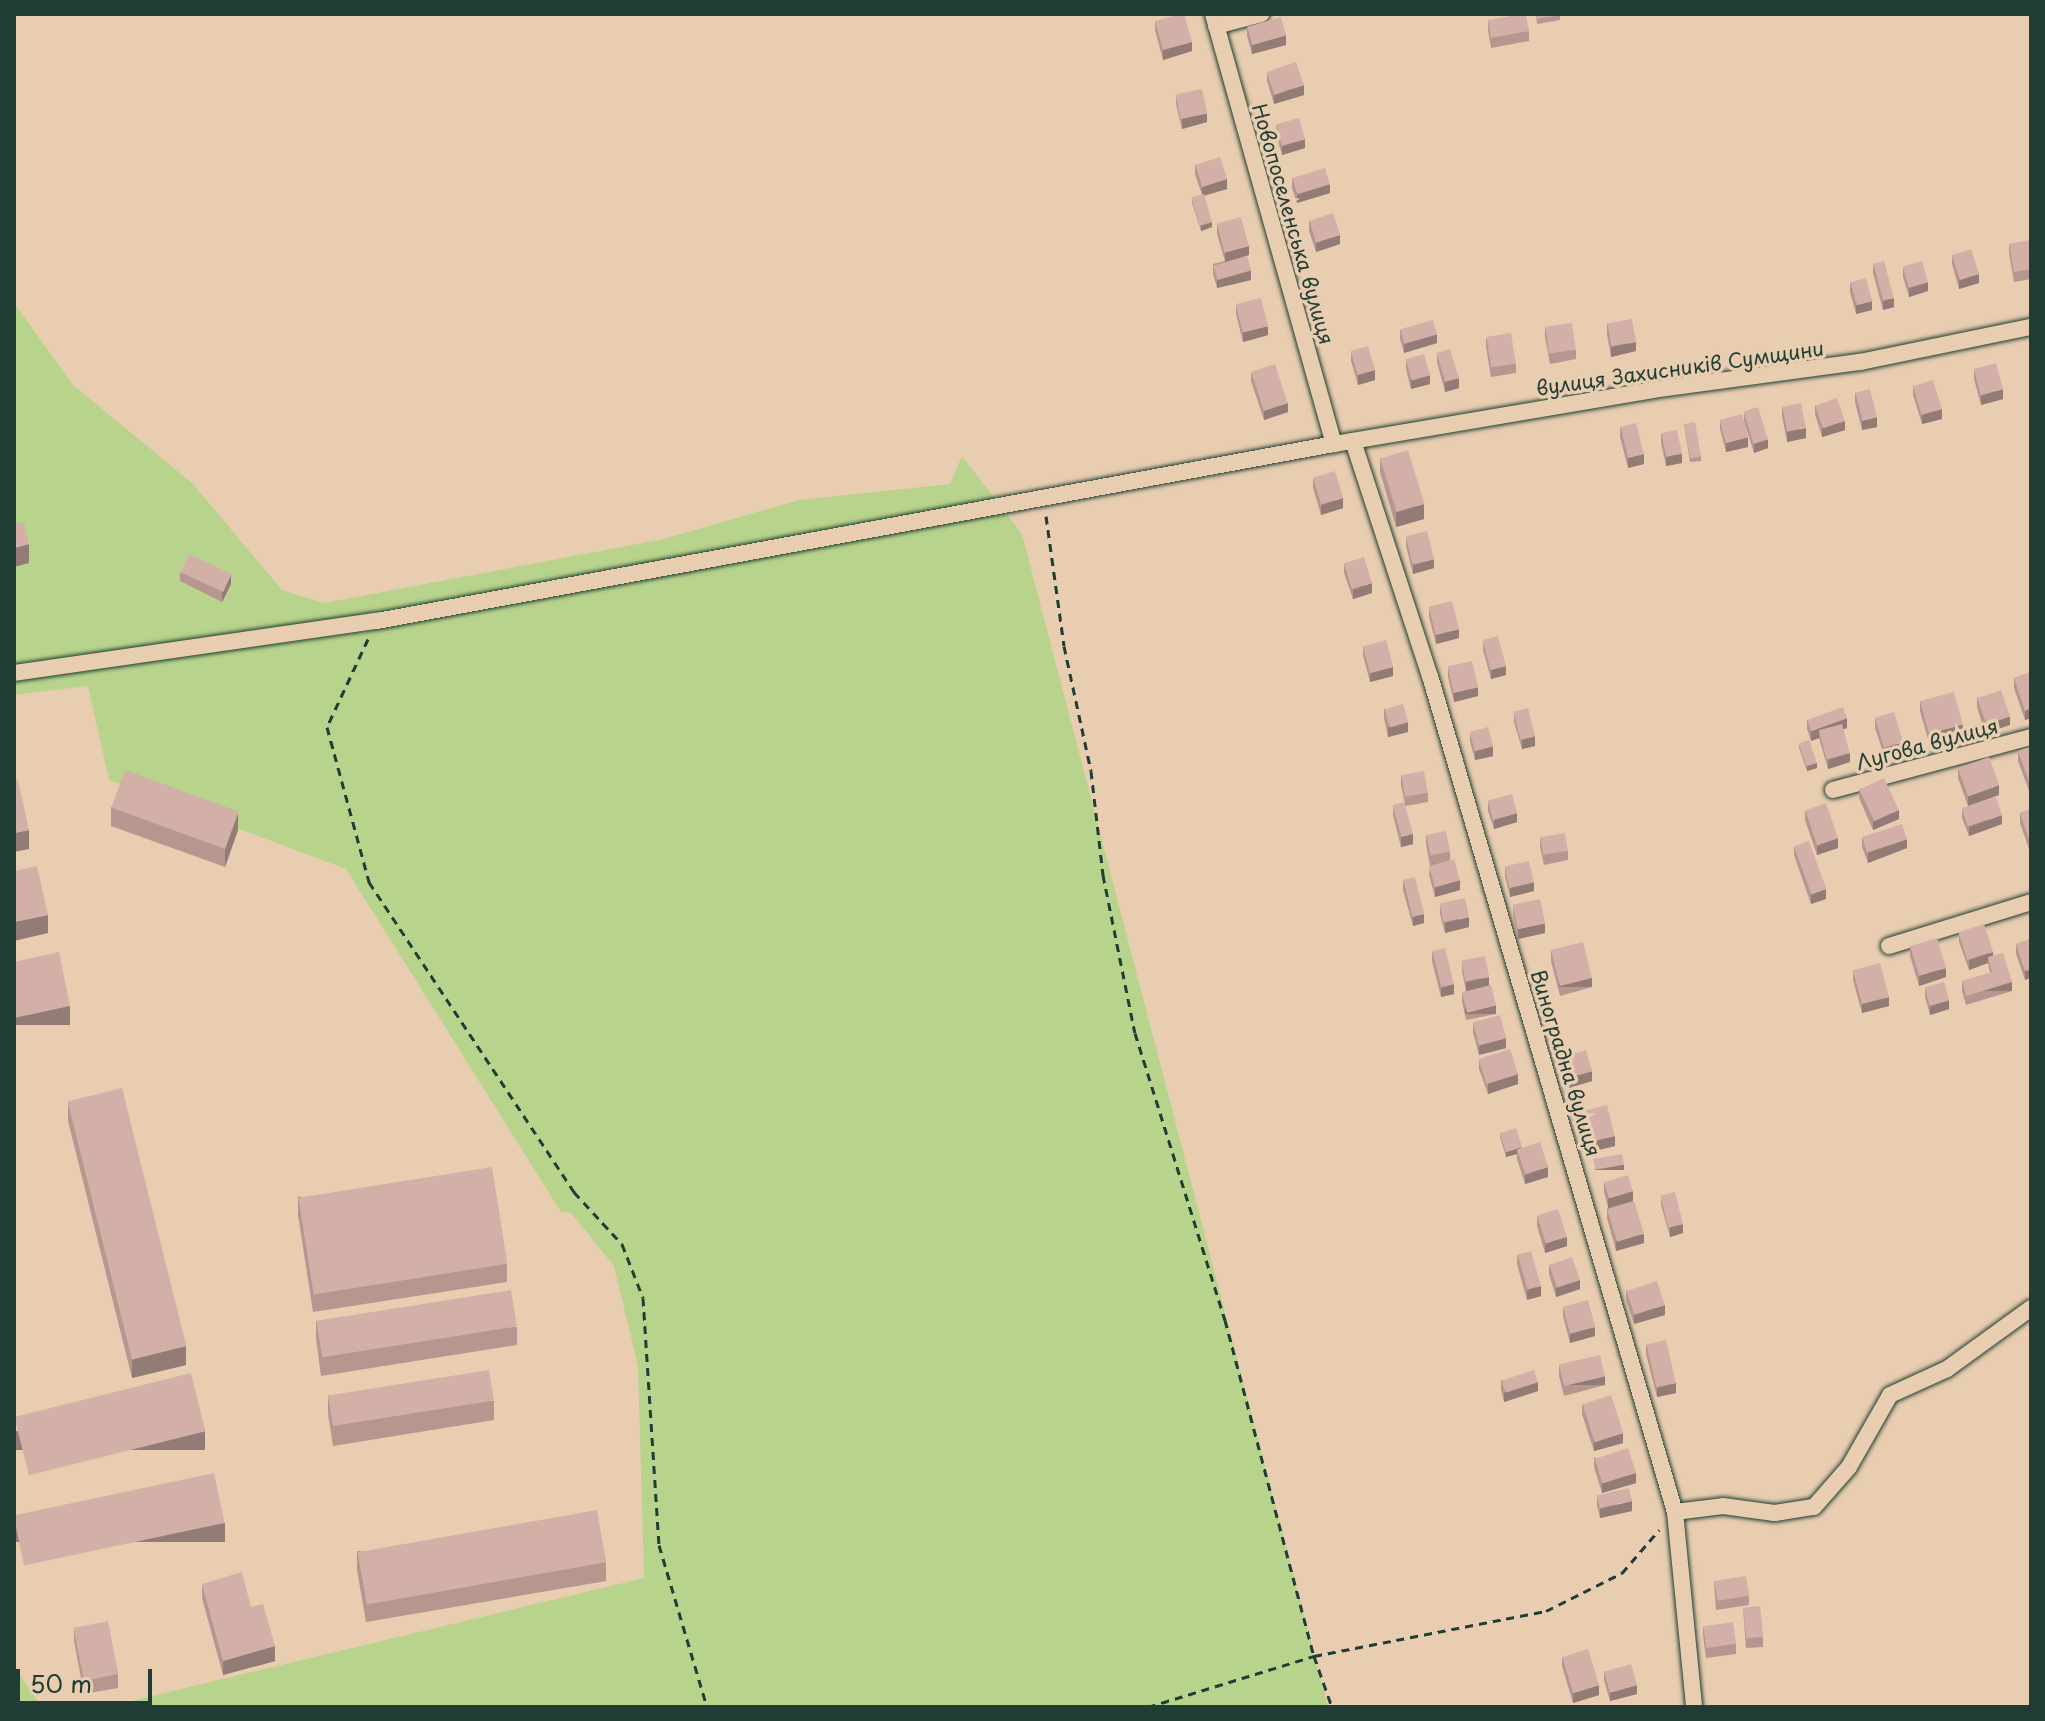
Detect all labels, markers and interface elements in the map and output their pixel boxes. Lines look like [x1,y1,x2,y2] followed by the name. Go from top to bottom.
[1247,100,1339,348] street label: Новопоселенська вулиця
[1535,336,1825,400] street label: вулиця Захисників Сумщини
[1853,713,2001,775] street label: Лугова вулиця
[1526,966,1606,1160] street label: Виноградна вулиця
[20,1653,156,1703] scale bar
[30,1665,92,1701] text: 50 m

